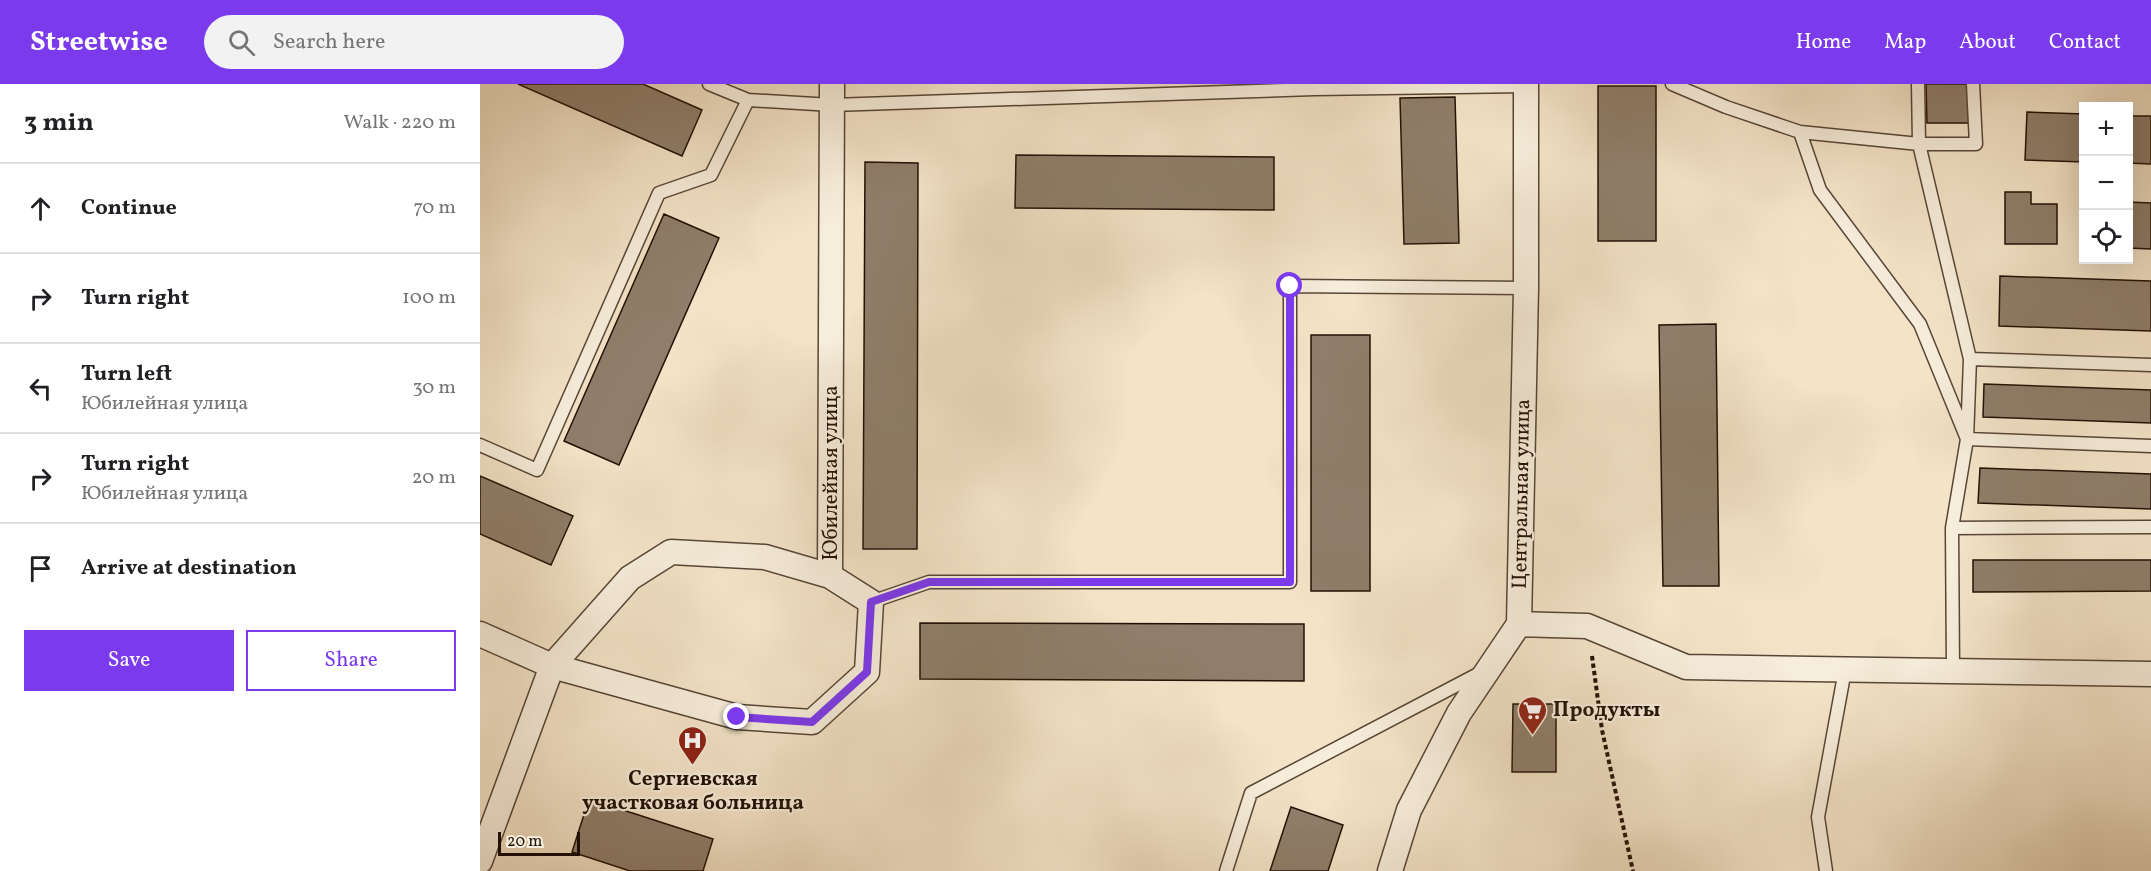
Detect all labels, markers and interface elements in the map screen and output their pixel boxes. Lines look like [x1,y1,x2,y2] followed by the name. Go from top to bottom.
[204,15,624,69] search box
[30,23,168,62] text: Streetwise
[225,26,258,59] icon: search
[273,27,385,58] text: Search here
[1796,28,1851,57] text: Home
[1884,28,1926,57] text: Map
[1959,28,2016,57] text: About
[2049,28,2121,57] text: Contact
[2079,102,2133,264] map controls
[2079,102,2133,156] button: +
[24,105,94,141] text: 3 min
[344,109,456,137] text: Walk · 220 m
[2079,156,2133,210] button: −
[24,192,57,225] icon: ahead
[81,193,177,224] text: Continue
[413,194,456,222] text: 70 m
[2079,210,2133,264] button: locate
[1276,272,1302,298] route start
[24,282,57,315] icon: right
[81,283,189,314] text: Turn right
[402,284,456,312] text: 100 m
[81,359,172,390] text: Turn left
[24,372,57,405] icon: left
[412,374,456,402] text: 30 m
[817,385,846,561] street label: Юбилейная улица
[81,390,248,418] text: Юбилейная улица
[1506,399,1538,589] street label: Центральная улица
[81,449,189,480] text: Turn right
[24,462,57,495] icon: right
[412,464,456,492] text: 20 m
[81,480,248,508] text: Юбилейная улица
[24,552,57,585] icon: arrive
[81,553,297,584] text: Arrive at destination
[24,630,234,691] button: Save
[246,630,456,691] button: Share
[1516,694,1548,736] supermarket icon: Продукты
[1553,696,1660,725] place label: Продукты
[723,703,749,729] route end
[677,724,709,766] hospital icon: Сергиевская участковая больница
[582,765,804,818] place label: Сергиевская участковая больница
[498,829,580,856] scale bar
[507,831,542,853] text: 20 m

